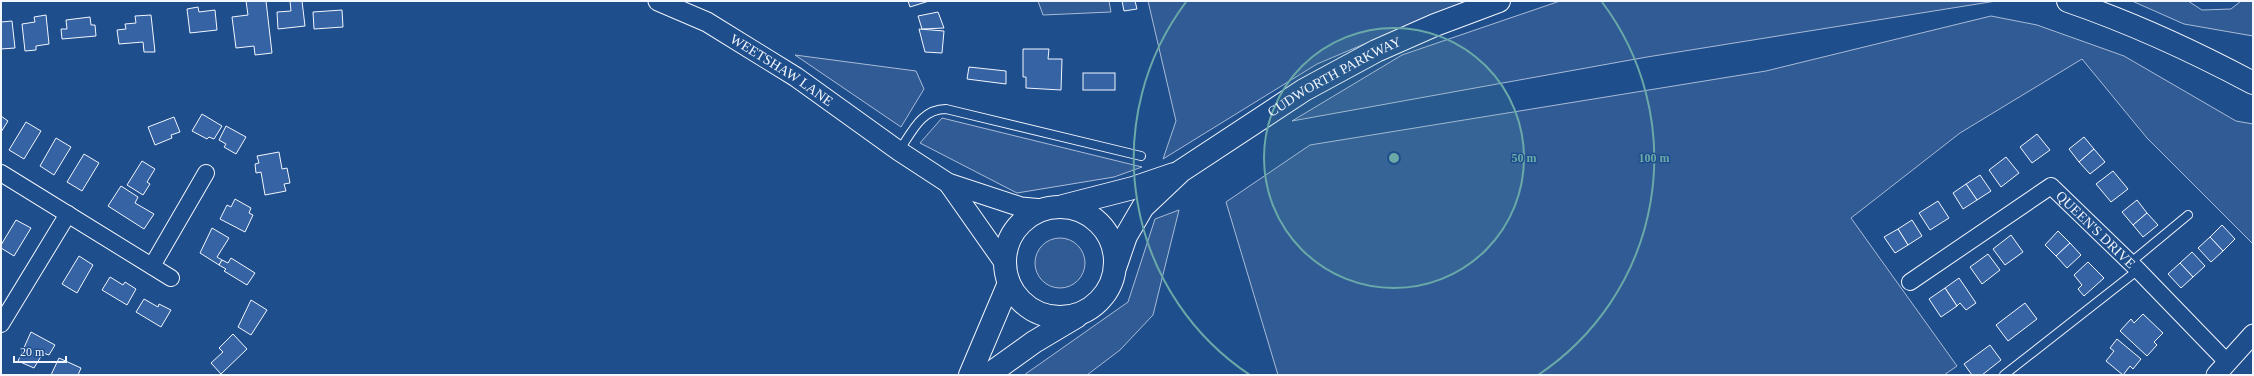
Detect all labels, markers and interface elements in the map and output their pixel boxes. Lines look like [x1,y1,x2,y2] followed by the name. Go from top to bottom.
[728,31,836,109] street label: WEETSHAW LANE
[1265,33,1403,119] street label: CUDWORTH PARKWAY
[1387,151,1401,165] centre of rings
[1512,151,1537,165] text: 50 m
[1639,151,1670,165] text: 100 m
[2053,188,2139,271] street label: QUEEN'S DRIVE
[14,338,66,364] scale bar
[20,345,45,359] text: 20 m

